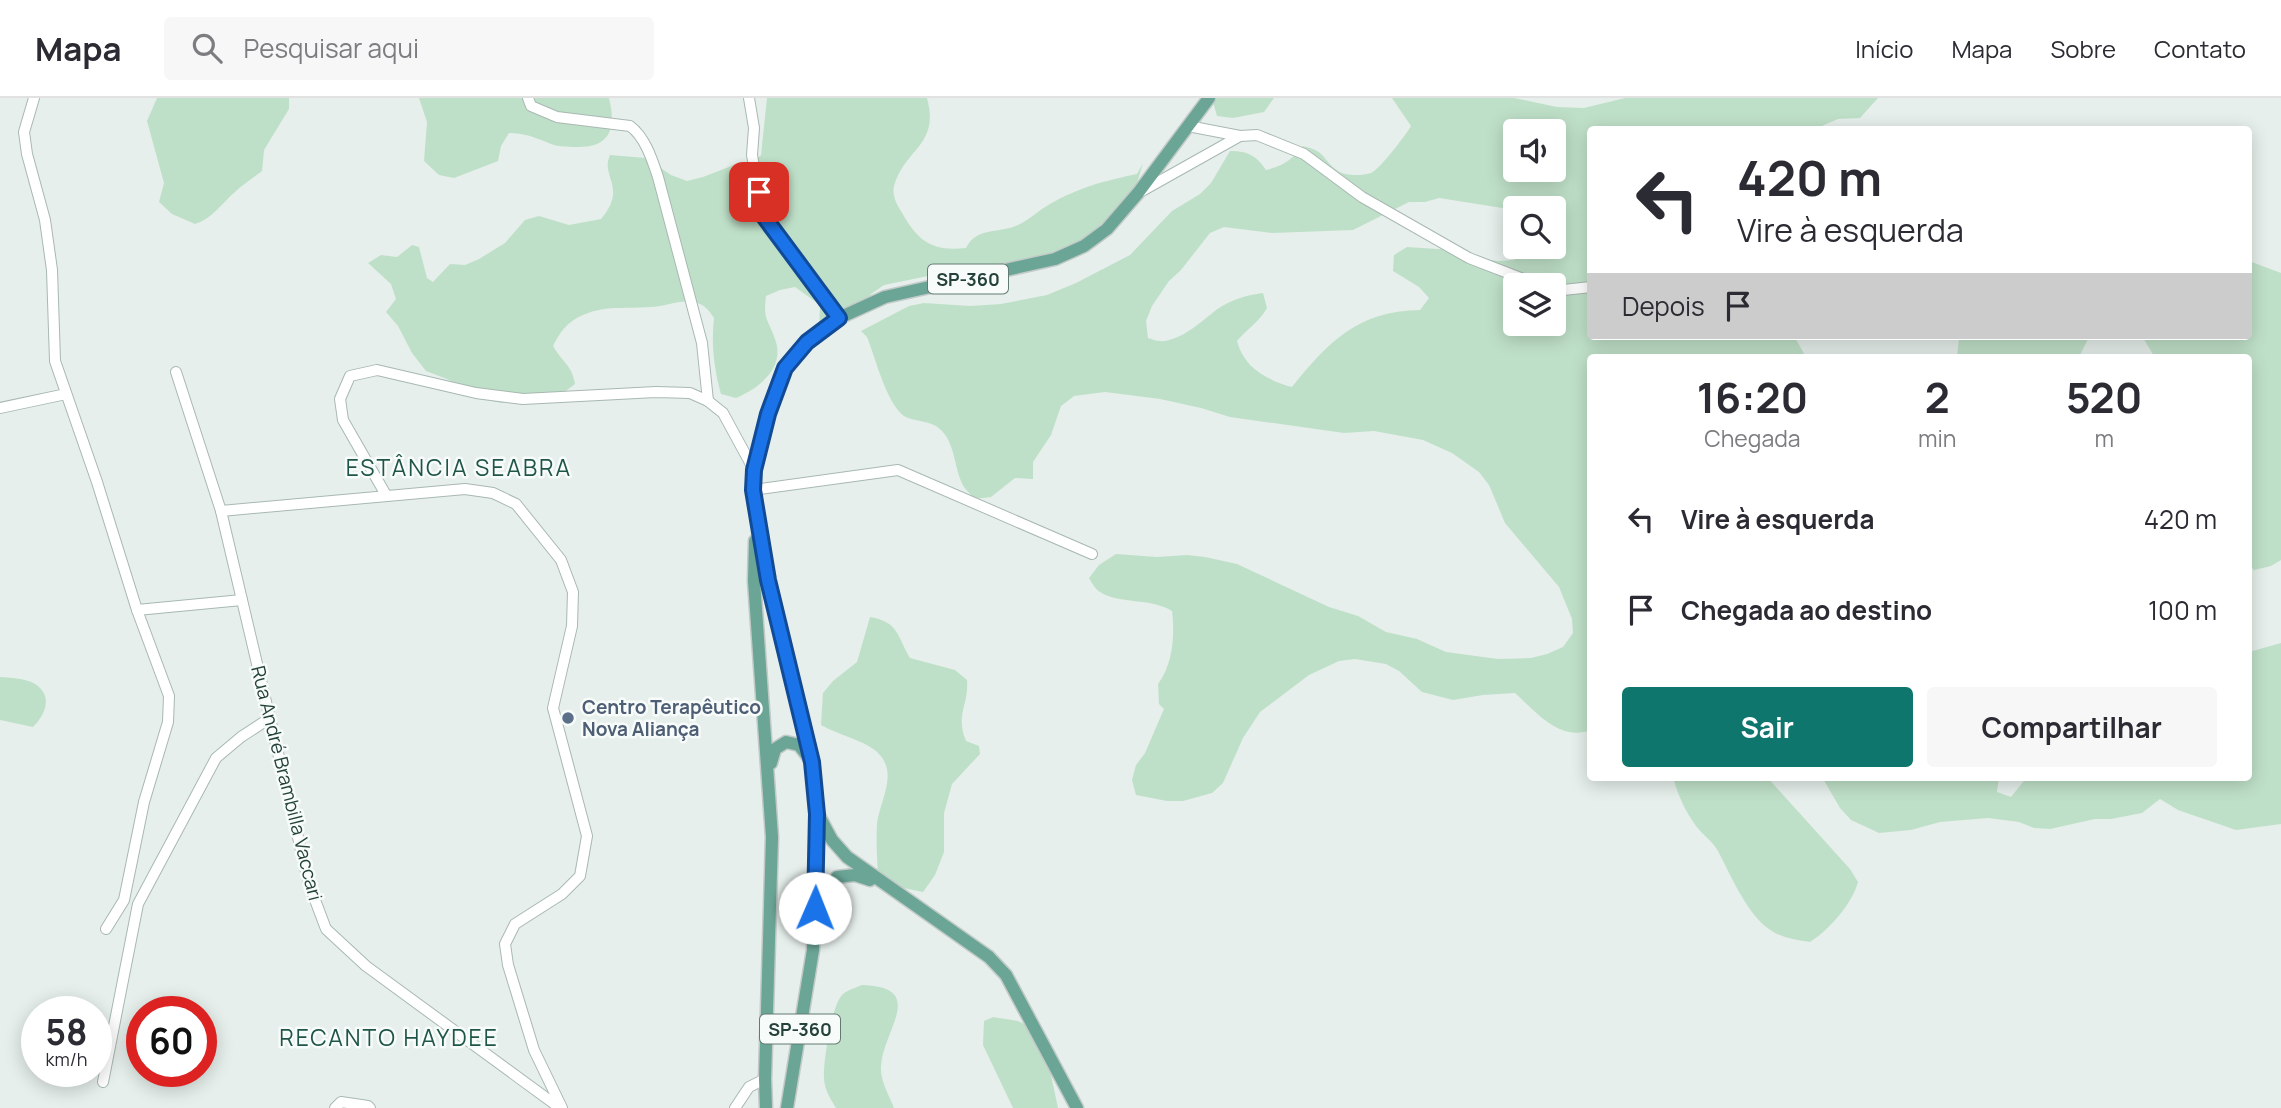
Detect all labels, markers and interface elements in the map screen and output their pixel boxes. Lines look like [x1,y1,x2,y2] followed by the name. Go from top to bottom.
[164,17,654,80] search box
[35,26,122,71] text: Mapa
[188,29,226,67] icon: search
[244,30,419,66] text: Pesquisar aqui
[1855,32,1913,65] text: Início
[1951,32,2012,65] text: Mapa
[2050,32,2116,65] text: Sobre
[2154,32,2246,65] text: Contato
[1503,119,1566,336] map controls
[1503,119,1566,182] button: sound
[1737,144,1882,211] text: 420 m
[1622,154,1713,245] icon: left
[729,162,789,222] pin
[740,173,778,211] icon: arrive
[1503,196,1566,259] button: search
[1737,208,1964,252] text: Vire à esquerda
[928,264,1008,294] road number: SP-360
[1503,273,1566,336] button: layers
[1719,287,1757,325] icon: arrive
[1622,288,1705,324] text: Depois
[1697,368,1808,426] text: 16:20
[1925,368,1950,426] text: 2
[2066,368,2142,426] text: 520
[1704,422,1801,454] text: Chegada
[1918,422,1956,454] text: min
[2094,422,2114,454] text: m
[346,451,572,483] district label: ESTÂNCIA SEABRA
[1622,500,1660,538] icon: left
[1681,501,1874,537] text: Vire à esquerda
[2144,501,2217,537] text: 420 m
[1622,591,1660,629] icon: arrive
[1681,592,1932,628] text: Chegada ao destino
[2148,592,2217,628] text: 100 m
[245,663,329,903] street label: Rua André Brambilla Vaccari
[1622,687,1913,767] button: Sair
[1927,687,2217,767] button: Compartilhar
[582,694,761,742] place label: Centro Terapêutico Nova Aliança
[560,710,576,726] marker: Centro Terapêutico Nova Aliança
[778,871,852,945] position arrow
[126,996,217,1087] speed limit sign: 60
[46,1008,87,1056] text: 58
[760,1014,840,1044] road number: SP-360
[279,1021,499,1053] district label: RECANTO HAYDEE
[46,1047,87,1071] text: km/h

